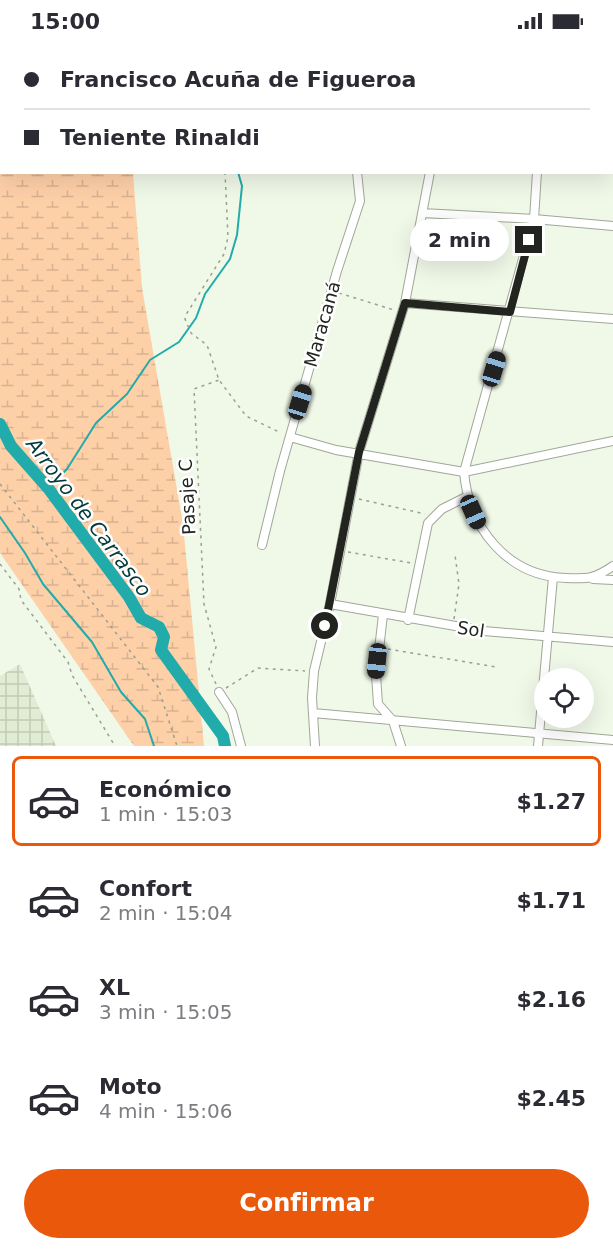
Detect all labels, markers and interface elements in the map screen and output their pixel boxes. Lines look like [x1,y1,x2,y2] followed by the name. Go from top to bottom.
[30,9,100,34] text: 15:00
[60,67,416,92] text: Francisco Acuña de Figueroa
[60,125,260,150] text: Teniente Rinaldi
[409,219,508,261] callout: 2 min
[515,226,542,253] route end
[428,228,491,252] text: 2 min
[300,279,344,369] street label: Maracaná
[480,349,508,389] car
[286,382,314,422] car
[20,431,157,601] water label: Arroyo de Carrasco
[175,459,199,535] street label: Pasaje C
[457,492,489,532] car
[311,612,338,639] route start
[456,617,486,641] street label: Sol
[366,642,388,680] car
[534,668,594,728] map controls
[534,668,594,728] button: locate
[27,774,81,828] icon: car
[99,777,232,802] text: Económico
[516,789,586,814] text: $1.27
[99,802,233,826] text: 1 min · 15:03
[27,873,81,927] icon: car
[99,876,192,901] text: Confort
[516,888,586,913] text: $1.71
[99,901,233,925] text: 2 min · 15:04
[27,972,81,1026] icon: car
[99,975,130,1000] text: XL
[516,987,586,1012] text: $2.16
[99,1000,233,1024] text: 3 min · 15:05
[27,1071,81,1125] icon: car
[99,1074,162,1099] text: Moto
[516,1086,586,1111] text: $2.45
[99,1099,233,1123] text: 4 min · 15:06
[24,1169,589,1238] button: Confirmar

